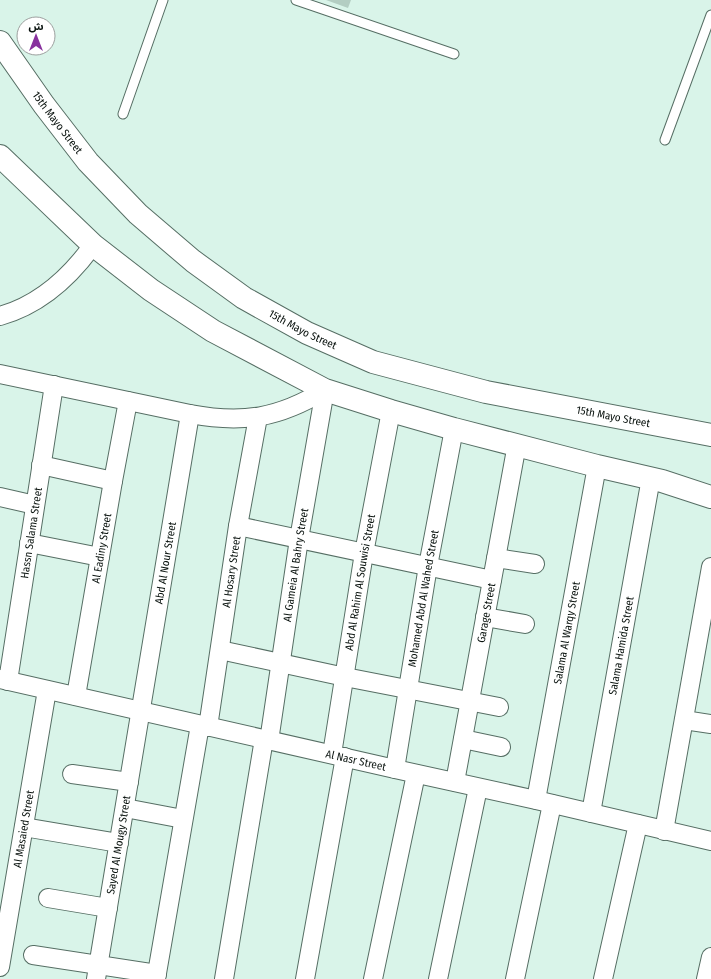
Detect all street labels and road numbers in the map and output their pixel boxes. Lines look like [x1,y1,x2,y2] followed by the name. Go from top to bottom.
[30,89,85,157] street label: 15th Mayo Street
[266,307,339,352] street label: 15th Mayo Street
[575,403,651,430] street label: 15th Mayo Street
[18,486,45,579] street label: Hassn Salama Street
[281,507,311,623] street label: Al Gameia Al Bahry Street
[90,512,114,584] street label: Al Eadiny Street
[343,513,378,651] street label: Abd Al Rahim Al Souwisi Street
[153,520,179,605] street label: Abd Al Nour Street
[406,528,442,668] street label: Mohamed Abd Al Wahed Street
[220,535,243,608] street label: Al Hosary Street
[551,580,583,685] street label: Salama Al Warqy Street
[475,582,498,644] street label: Garage Street
[606,595,637,696] street label: Salama Hamida Street
[324,747,388,774] street label: Al Nasr Street
[11,789,37,869] street label: Al Masaied Street
[104,794,133,895] street label: Sayed Al Mougy Street

